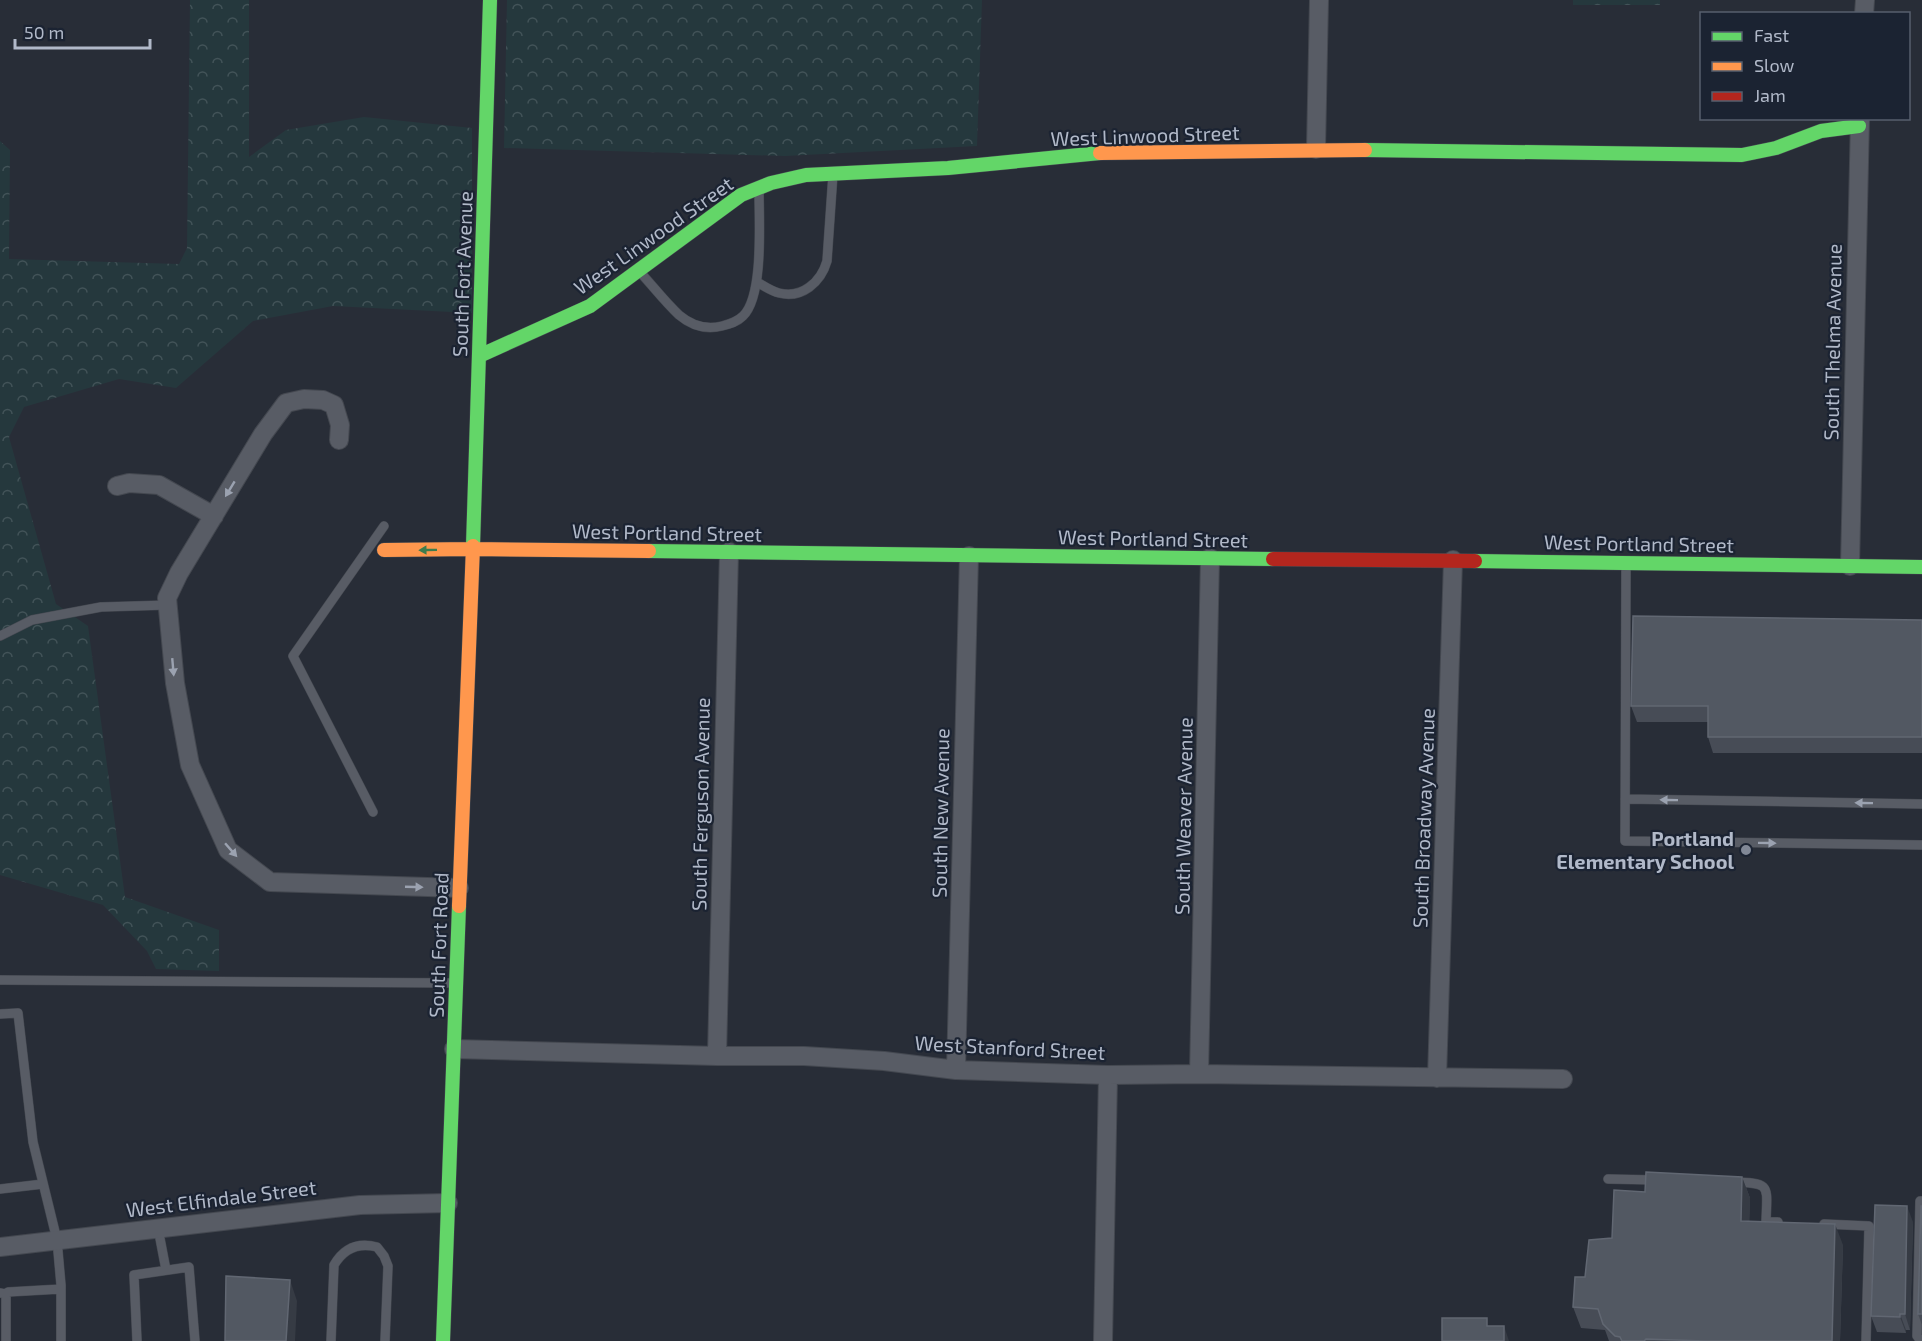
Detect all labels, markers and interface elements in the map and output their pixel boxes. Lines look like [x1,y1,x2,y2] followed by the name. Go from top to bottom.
[15,12,150,50] scale bar
[1700,12,1910,120] legend
[24,21,64,43] text: 50 m
[1754,24,1789,46] text: Fast
[1754,54,1795,76] text: Slow
[1754,84,1786,106] text: Jam
[1050,120,1240,150] street label: West Linwood Street
[569,171,738,299] street label: West Linwood Street
[447,191,477,357] street label: South Fort Avenue
[1818,243,1846,441] street label: South Thelma Avenue
[225,481,236,497] one-way arrow
[572,518,763,546] street label: West Portland Street
[1058,524,1249,552] street label: West Portland Street
[1544,529,1735,557] street label: West Portland Street
[419,545,438,555] one-way arrow
[168,657,178,676] one-way arrow
[686,697,714,911] street label: South Ferguson Avenue
[1407,708,1439,928] street label: South Broadway Avenue
[1169,717,1197,915] street label: South Weaver Avenue
[927,728,953,898] street label: South New Avenue
[1659,795,1678,805] one-way arrow
[1854,798,1873,808] one-way arrow
[1556,826,1734,874] place label: Portland Elementary School
[1758,838,1777,848] one-way arrow
[224,842,237,857] one-way arrow
[1739,843,1753,857] marker: Portland Elementary School
[423,872,453,1018] street label: South Fort Road
[404,882,423,892] one-way arrow
[914,1030,1106,1064] street label: West Stanford Street
[124,1174,318,1222] street label: West Elfindale Street

